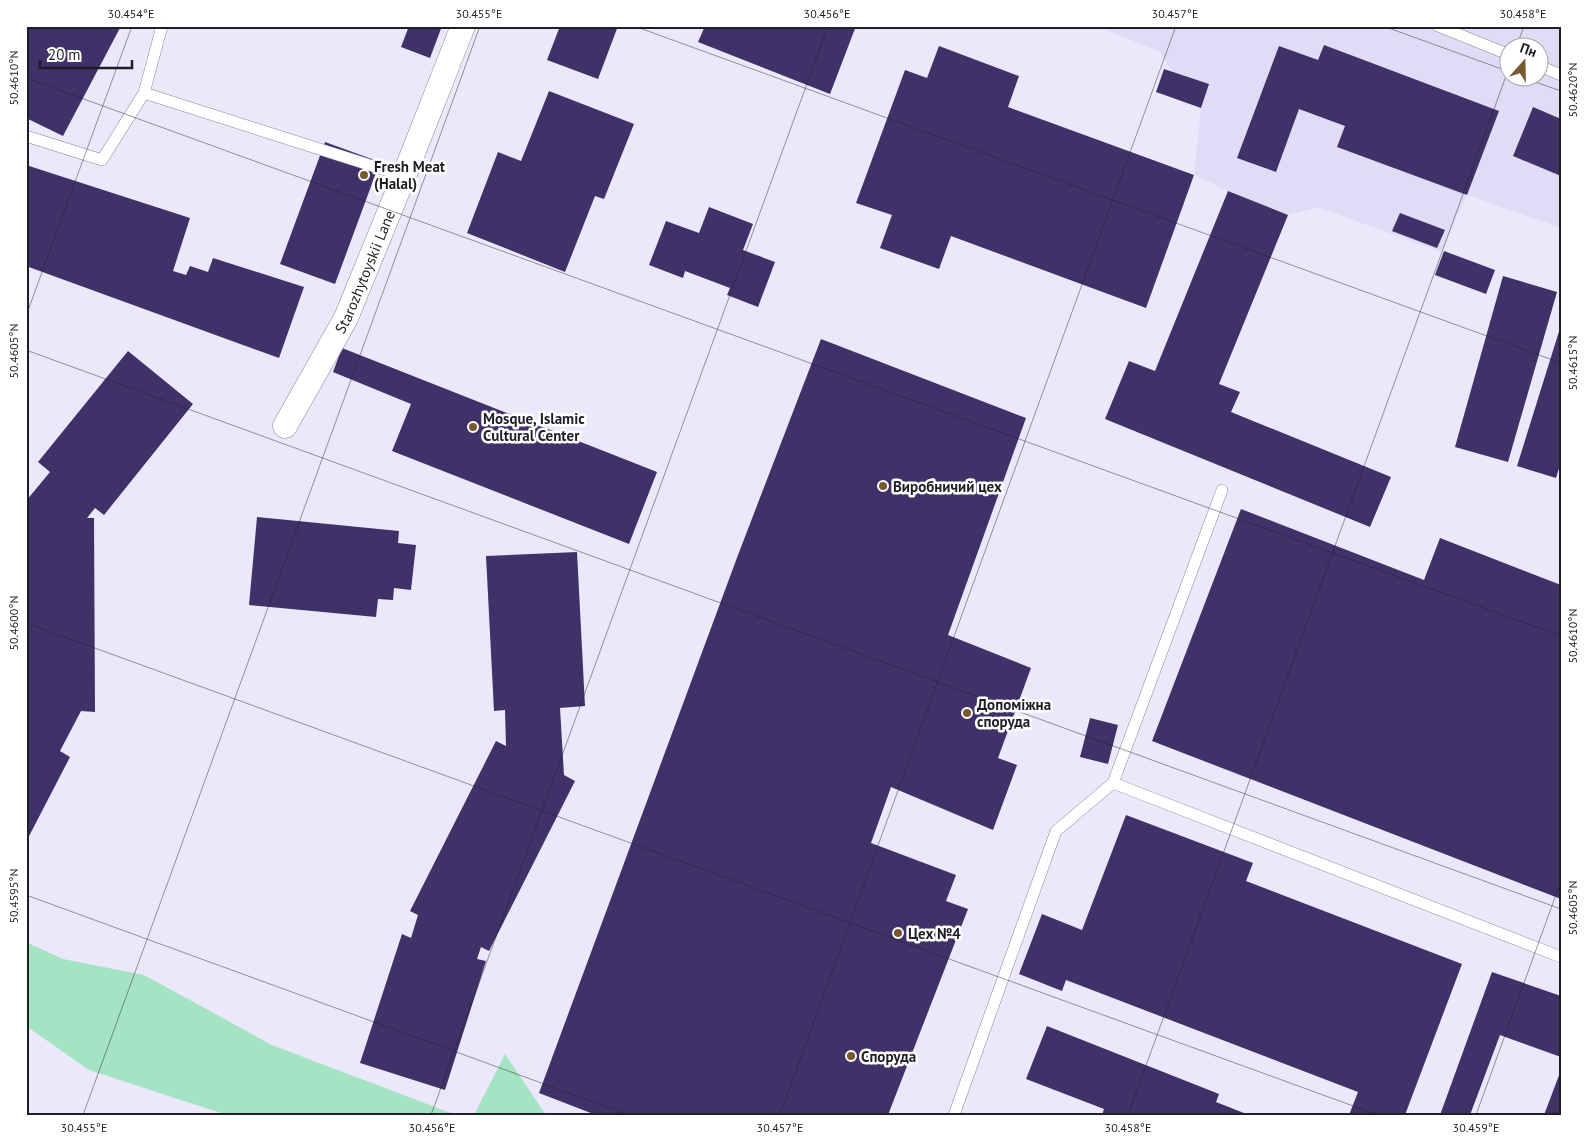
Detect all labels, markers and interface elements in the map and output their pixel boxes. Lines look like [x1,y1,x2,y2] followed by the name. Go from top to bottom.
[108,6,154,21] text: 30.454°E
[456,6,502,21] text: 30.455°E
[804,6,850,21] text: 30.456°E
[1152,6,1198,21] text: 30.457°E
[1500,6,1546,21] text: 30.458°E
[40,38,132,70] scale bar
[1500,38,1550,88] north arrow
[1518,39,1539,61] text: Пн
[48,45,81,64] text: 20 m
[6,51,21,105] text: 50.4610°N
[1565,63,1580,117] text: 50.4620°N
[374,157,446,193] place label: Fresh Meat (Halal)
[358,169,370,181] marker: Fresh Meat (Halal)
[330,207,399,336] street label: Starozhytoyskii Lane
[6,324,21,378] text: 50.4605°N
[1565,336,1580,390] text: 50.4615°N
[483,409,585,445] place label: Mosque, Islamic Cultural Center
[467,421,479,433] marker: Mosque, Islamic Cultural Center
[893,477,1002,496] place label: Виробничий цех
[877,480,889,492] marker: Виробничий цех
[6,596,21,650] text: 50.4600°N
[1565,609,1580,663] text: 50.4610°N
[977,695,1051,731] place label: Допоміжна споруда
[961,707,973,719] marker: Допоміжна споруда
[6,869,21,923] text: 50.4595°N
[1565,881,1580,935] text: 50.4605°N
[908,924,961,943] place label: Цех №4
[892,927,904,939] marker: Цех №4
[861,1047,916,1066] place label: Споруда
[845,1050,857,1062] marker: Споруда
[61,1120,107,1135] text: 30.455°E
[409,1120,455,1135] text: 30.456°E
[757,1120,803,1135] text: 30.457°E
[1105,1120,1151,1135] text: 30.458°E
[1453,1120,1499,1135] text: 30.459°E

